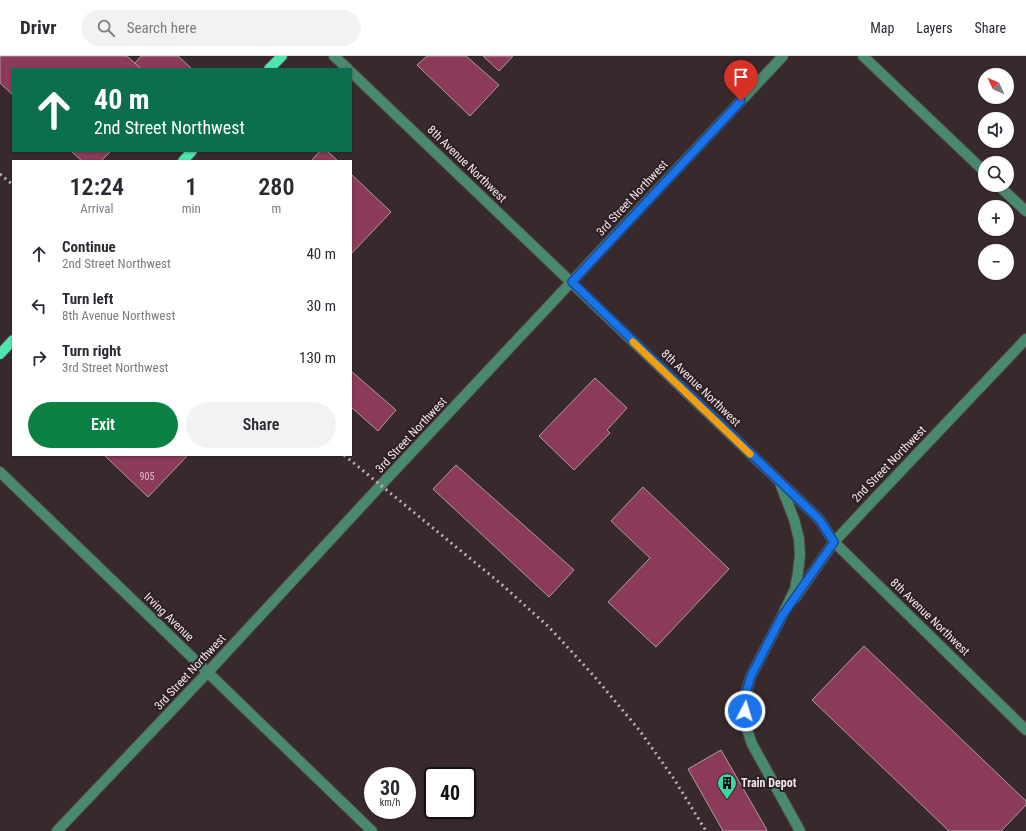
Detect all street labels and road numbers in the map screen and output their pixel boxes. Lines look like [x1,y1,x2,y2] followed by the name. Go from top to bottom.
[425,123,510,206] street label: 8th Avenue Northwest
[593,157,671,239] street label: 3rd Street Northwest
[659,347,744,430] street label: 8th Avenue Northwest
[372,394,450,476] street label: 3rd Street Northwest
[849,423,929,505] street label: 2nd Street Northwest
[888,576,973,659] street label: 8th Avenue Northwest
[141,590,197,644] street label: Irving Avenue
[151,631,229,713] street label: 3rd Street Northwest

